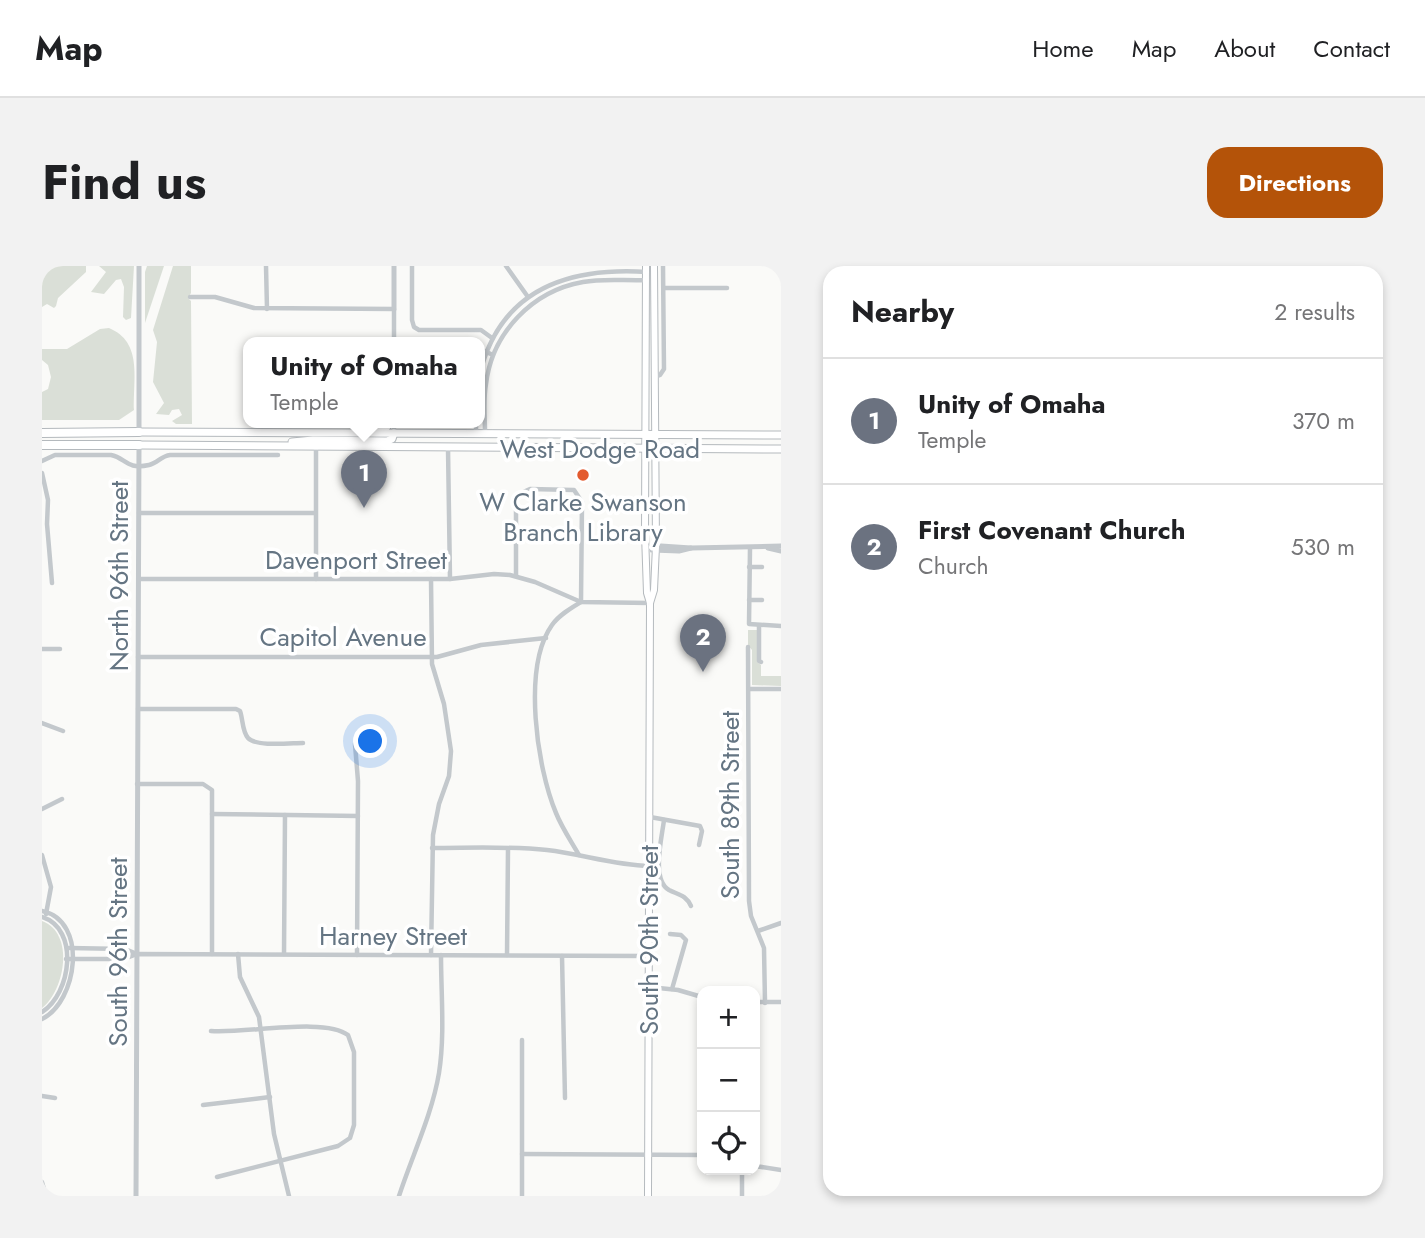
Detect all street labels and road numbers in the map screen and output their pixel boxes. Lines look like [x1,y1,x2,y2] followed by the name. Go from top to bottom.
[500,430,700,468] street label: West Dodge Road
[100,480,138,671] street label: North 96th Street
[265,541,448,579] street label: Davenport Street
[259,618,427,656] street label: Capitol Avenue
[711,710,749,899] street label: South 89th Street
[630,844,668,1035] street label: South 90th Street
[99,857,137,1047] street label: South 96th Street
[319,917,468,955] street label: Harney Street

